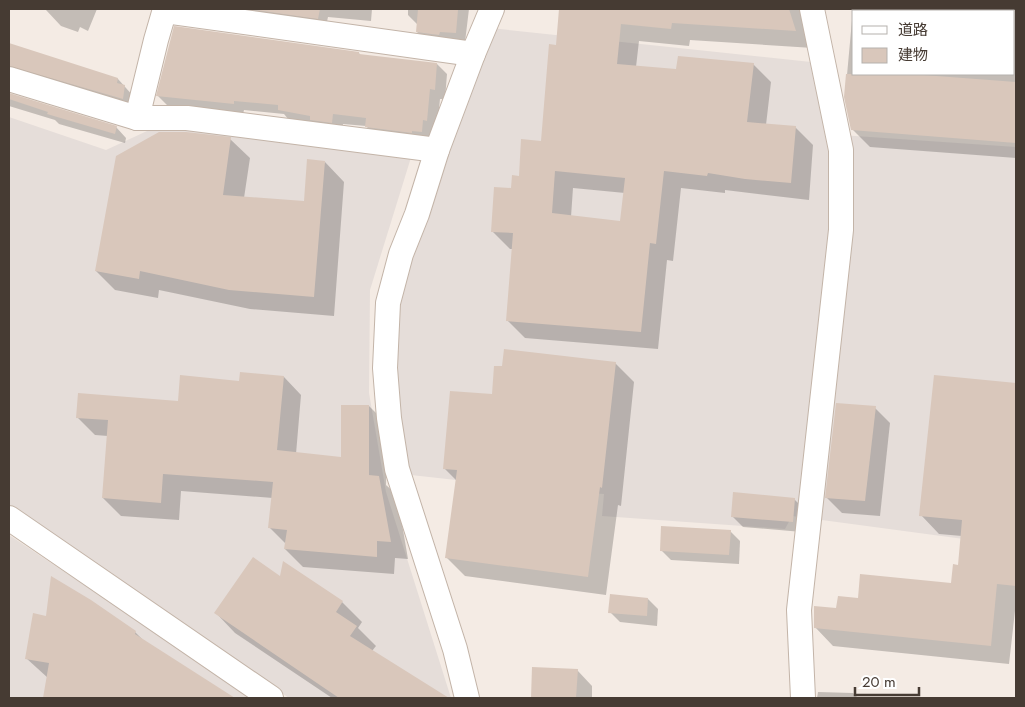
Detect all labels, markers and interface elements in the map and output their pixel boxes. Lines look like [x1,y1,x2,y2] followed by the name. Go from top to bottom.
[852,10,1015,75] legend
[898,19,928,41] text: 道路
[898,44,928,66] text: 建物
[855,664,919,696] scale bar
[862,671,896,693] text: 20 m

